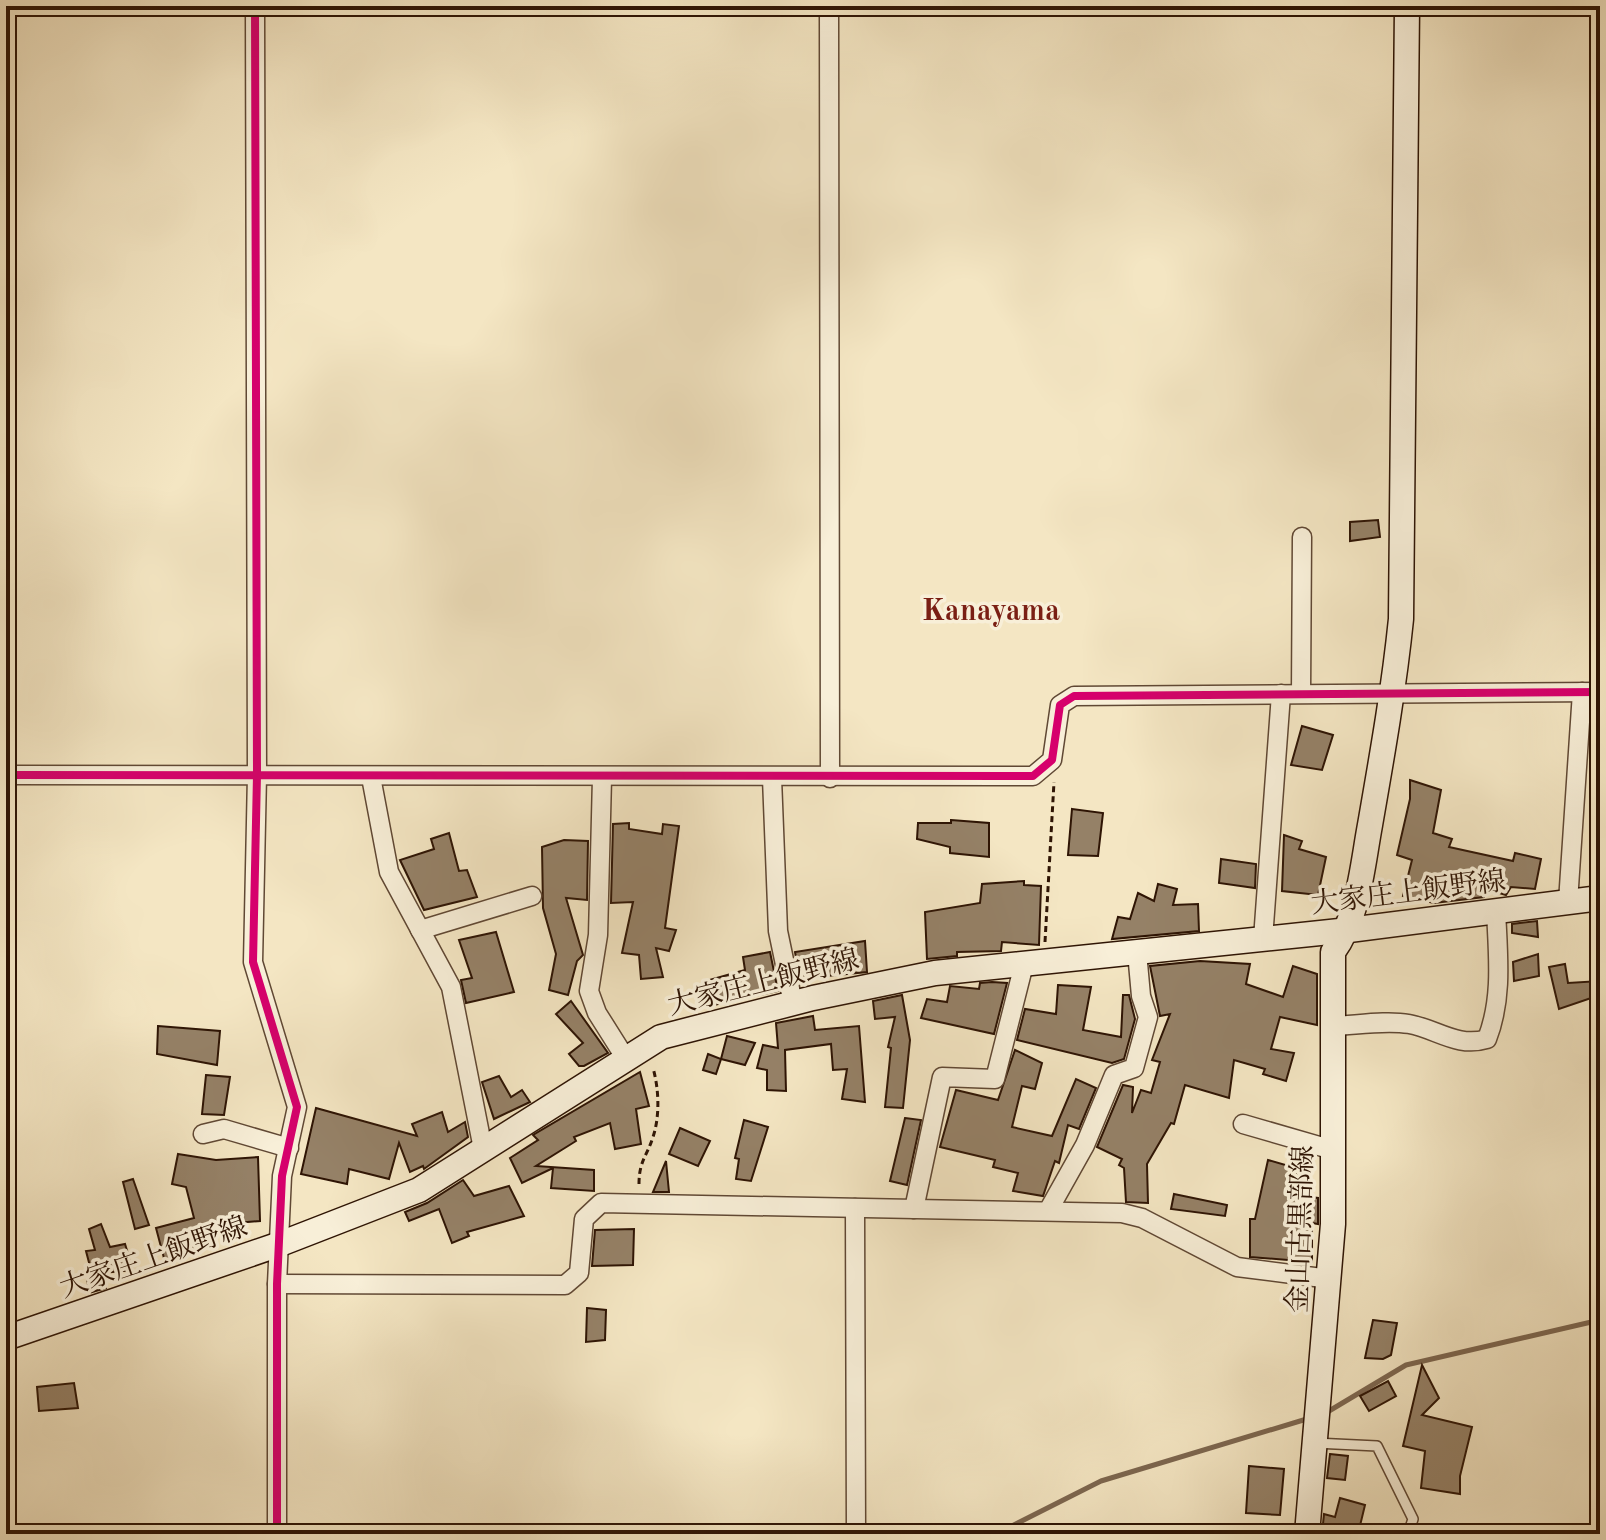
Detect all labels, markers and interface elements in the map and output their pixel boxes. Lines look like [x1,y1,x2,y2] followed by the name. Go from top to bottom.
[922,597,1060,627] district label: Kanayama
[1309,865,1507,920] street label: 大家庄上飯野線
[665,944,862,1021] street label: 大家庄上飯野線
[1282,1145,1319,1314] street label: 金山古黒部線
[56,1211,251,1304] street label: 大家庄上飯野線

